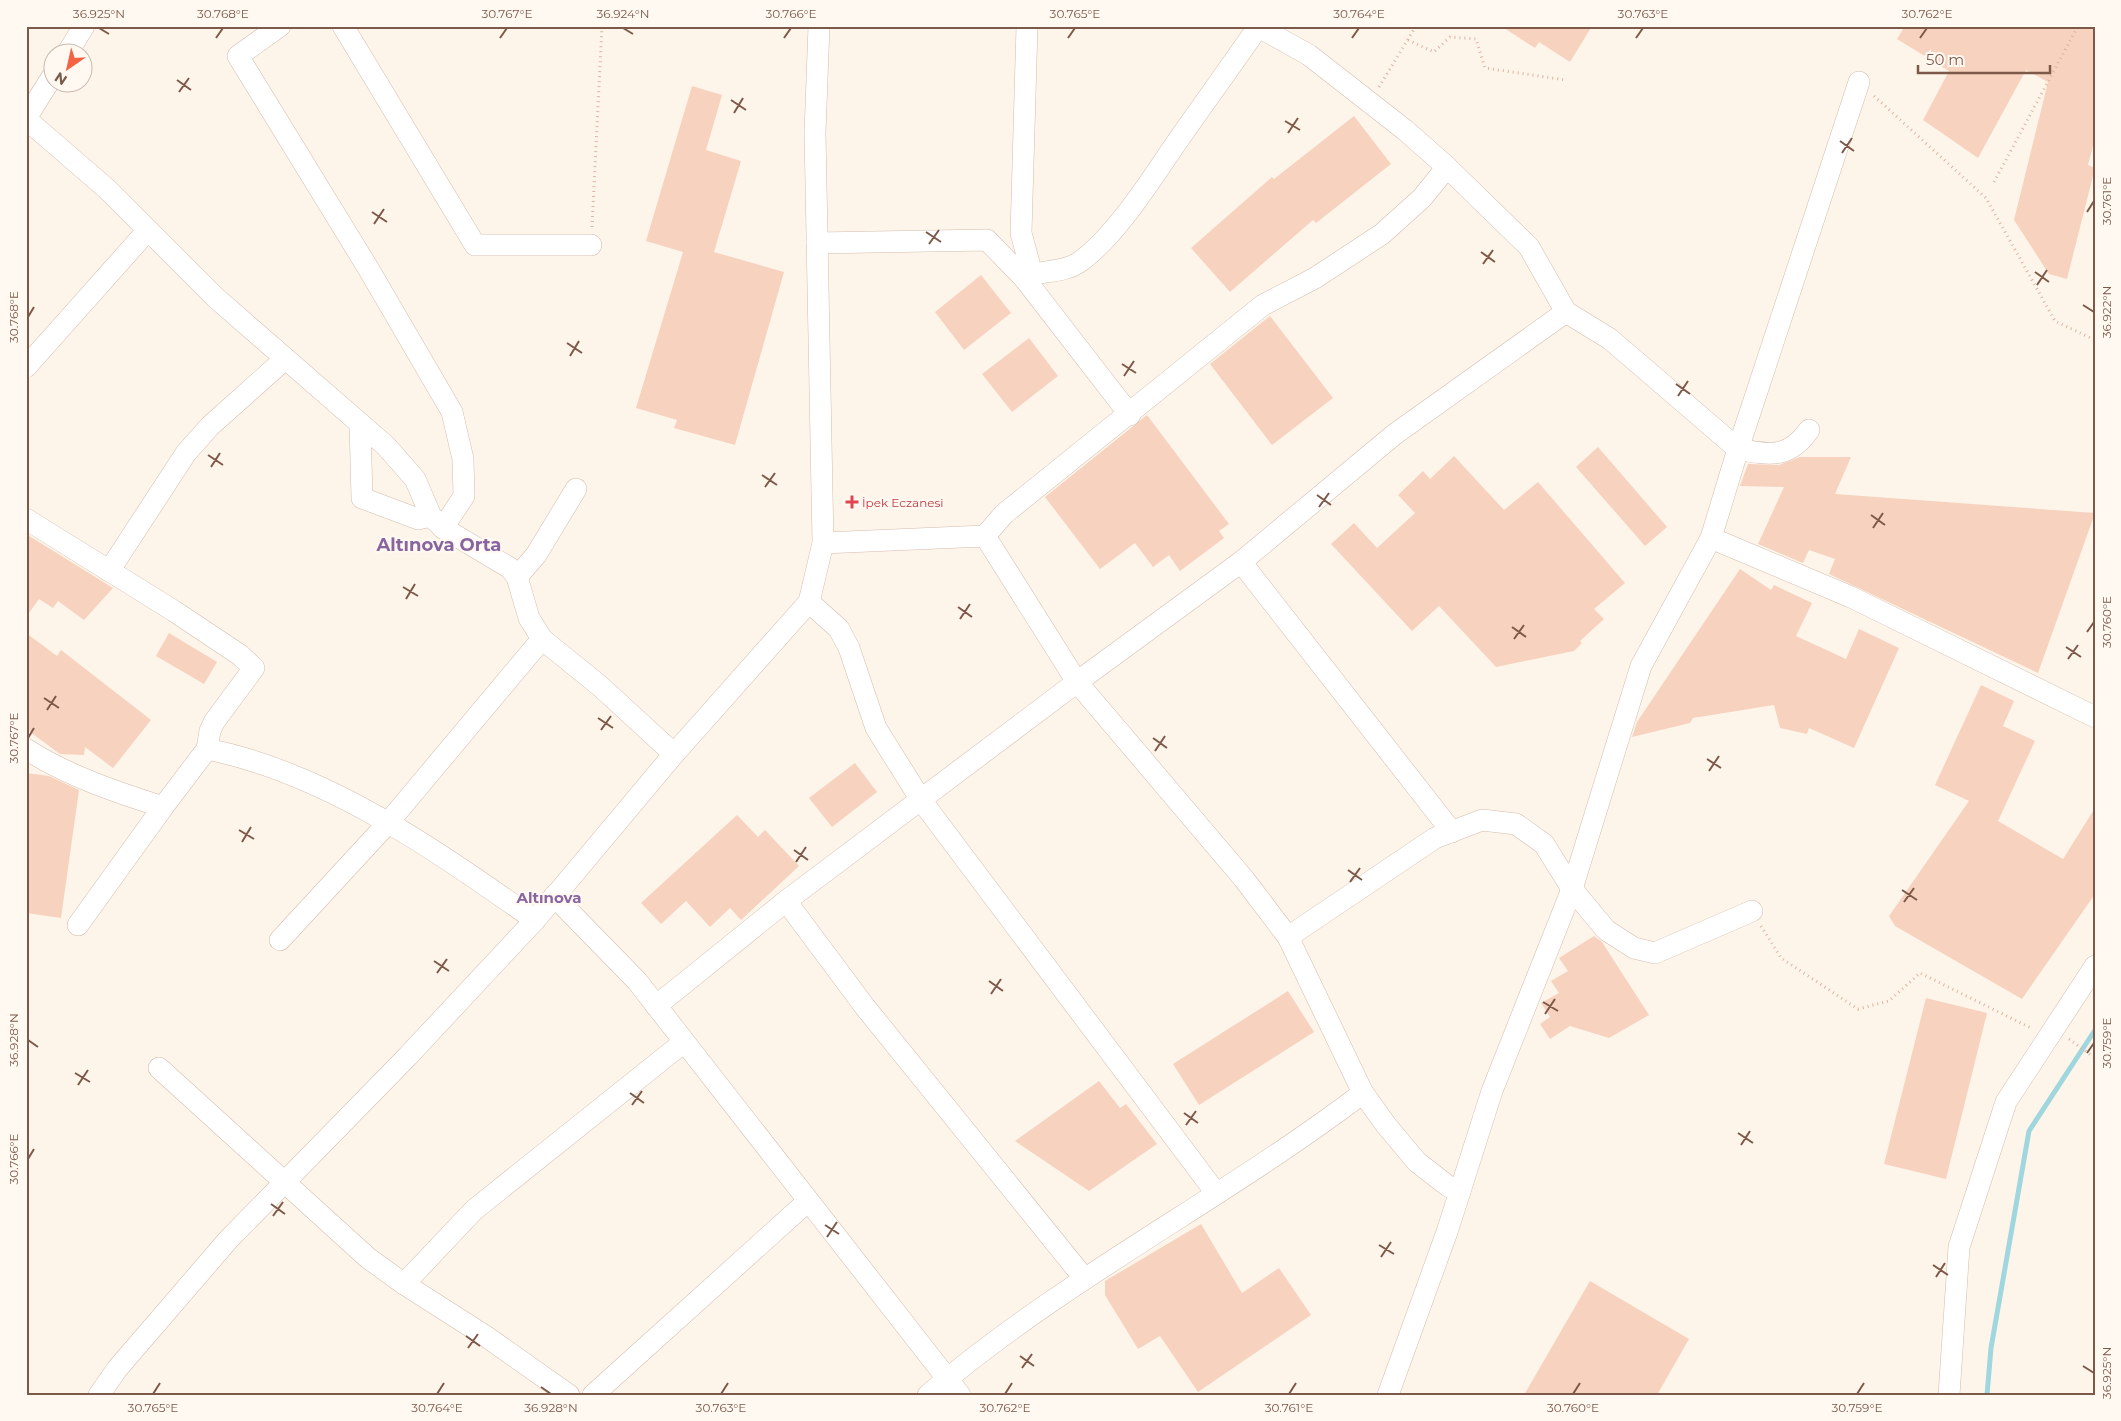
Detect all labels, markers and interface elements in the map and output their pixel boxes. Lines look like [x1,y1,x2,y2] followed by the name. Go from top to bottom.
[73,6,125,21] text: 36.925°N
[197,6,249,21] text: 30.768°E
[481,6,533,21] text: 30.767°E
[597,6,649,21] text: 36.924°N
[765,6,817,21] text: 30.766°E
[1050,6,1100,21] text: 30.765°E
[1333,6,1385,21] text: 30.764°E
[1618,6,1668,21] text: 30.763°E
[1902,6,1952,21] text: 30.762°E
[42,42,92,92] north arrow
[1918,42,2051,74] scale bar
[1926,50,1964,69] text: 50 m
[51,68,70,89] text: N
[2099,177,2114,225] text: 30.761°E
[2099,286,2114,338] text: 36.922°N
[6,291,21,343] text: 30.768°E
[862,495,944,510] place label: İpek Eczanesi
[846,496,858,508] marker: İpek Eczanesi
[376,534,501,556] district label: Altınova Orta
[2099,596,2114,648] text: 30.760°E
[6,712,21,764] text: 30.767°E
[516,888,581,907] district label: Altınova
[6,1013,21,1067] text: 36.928°N
[2099,1018,2114,1069] text: 30.759°E
[6,1133,21,1185] text: 30.766°E
[2099,1347,2114,1399] text: 36.925°N
[128,1400,178,1415] text: 30.765°E
[411,1400,463,1415] text: 30.764°E
[524,1400,578,1415] text: 36.928°N
[696,1400,746,1415] text: 30.763°E
[980,1400,1030,1415] text: 30.762°E
[1265,1400,1313,1415] text: 30.761°E
[1547,1400,1599,1415] text: 30.760°E
[1832,1400,1883,1415] text: 30.759°E

